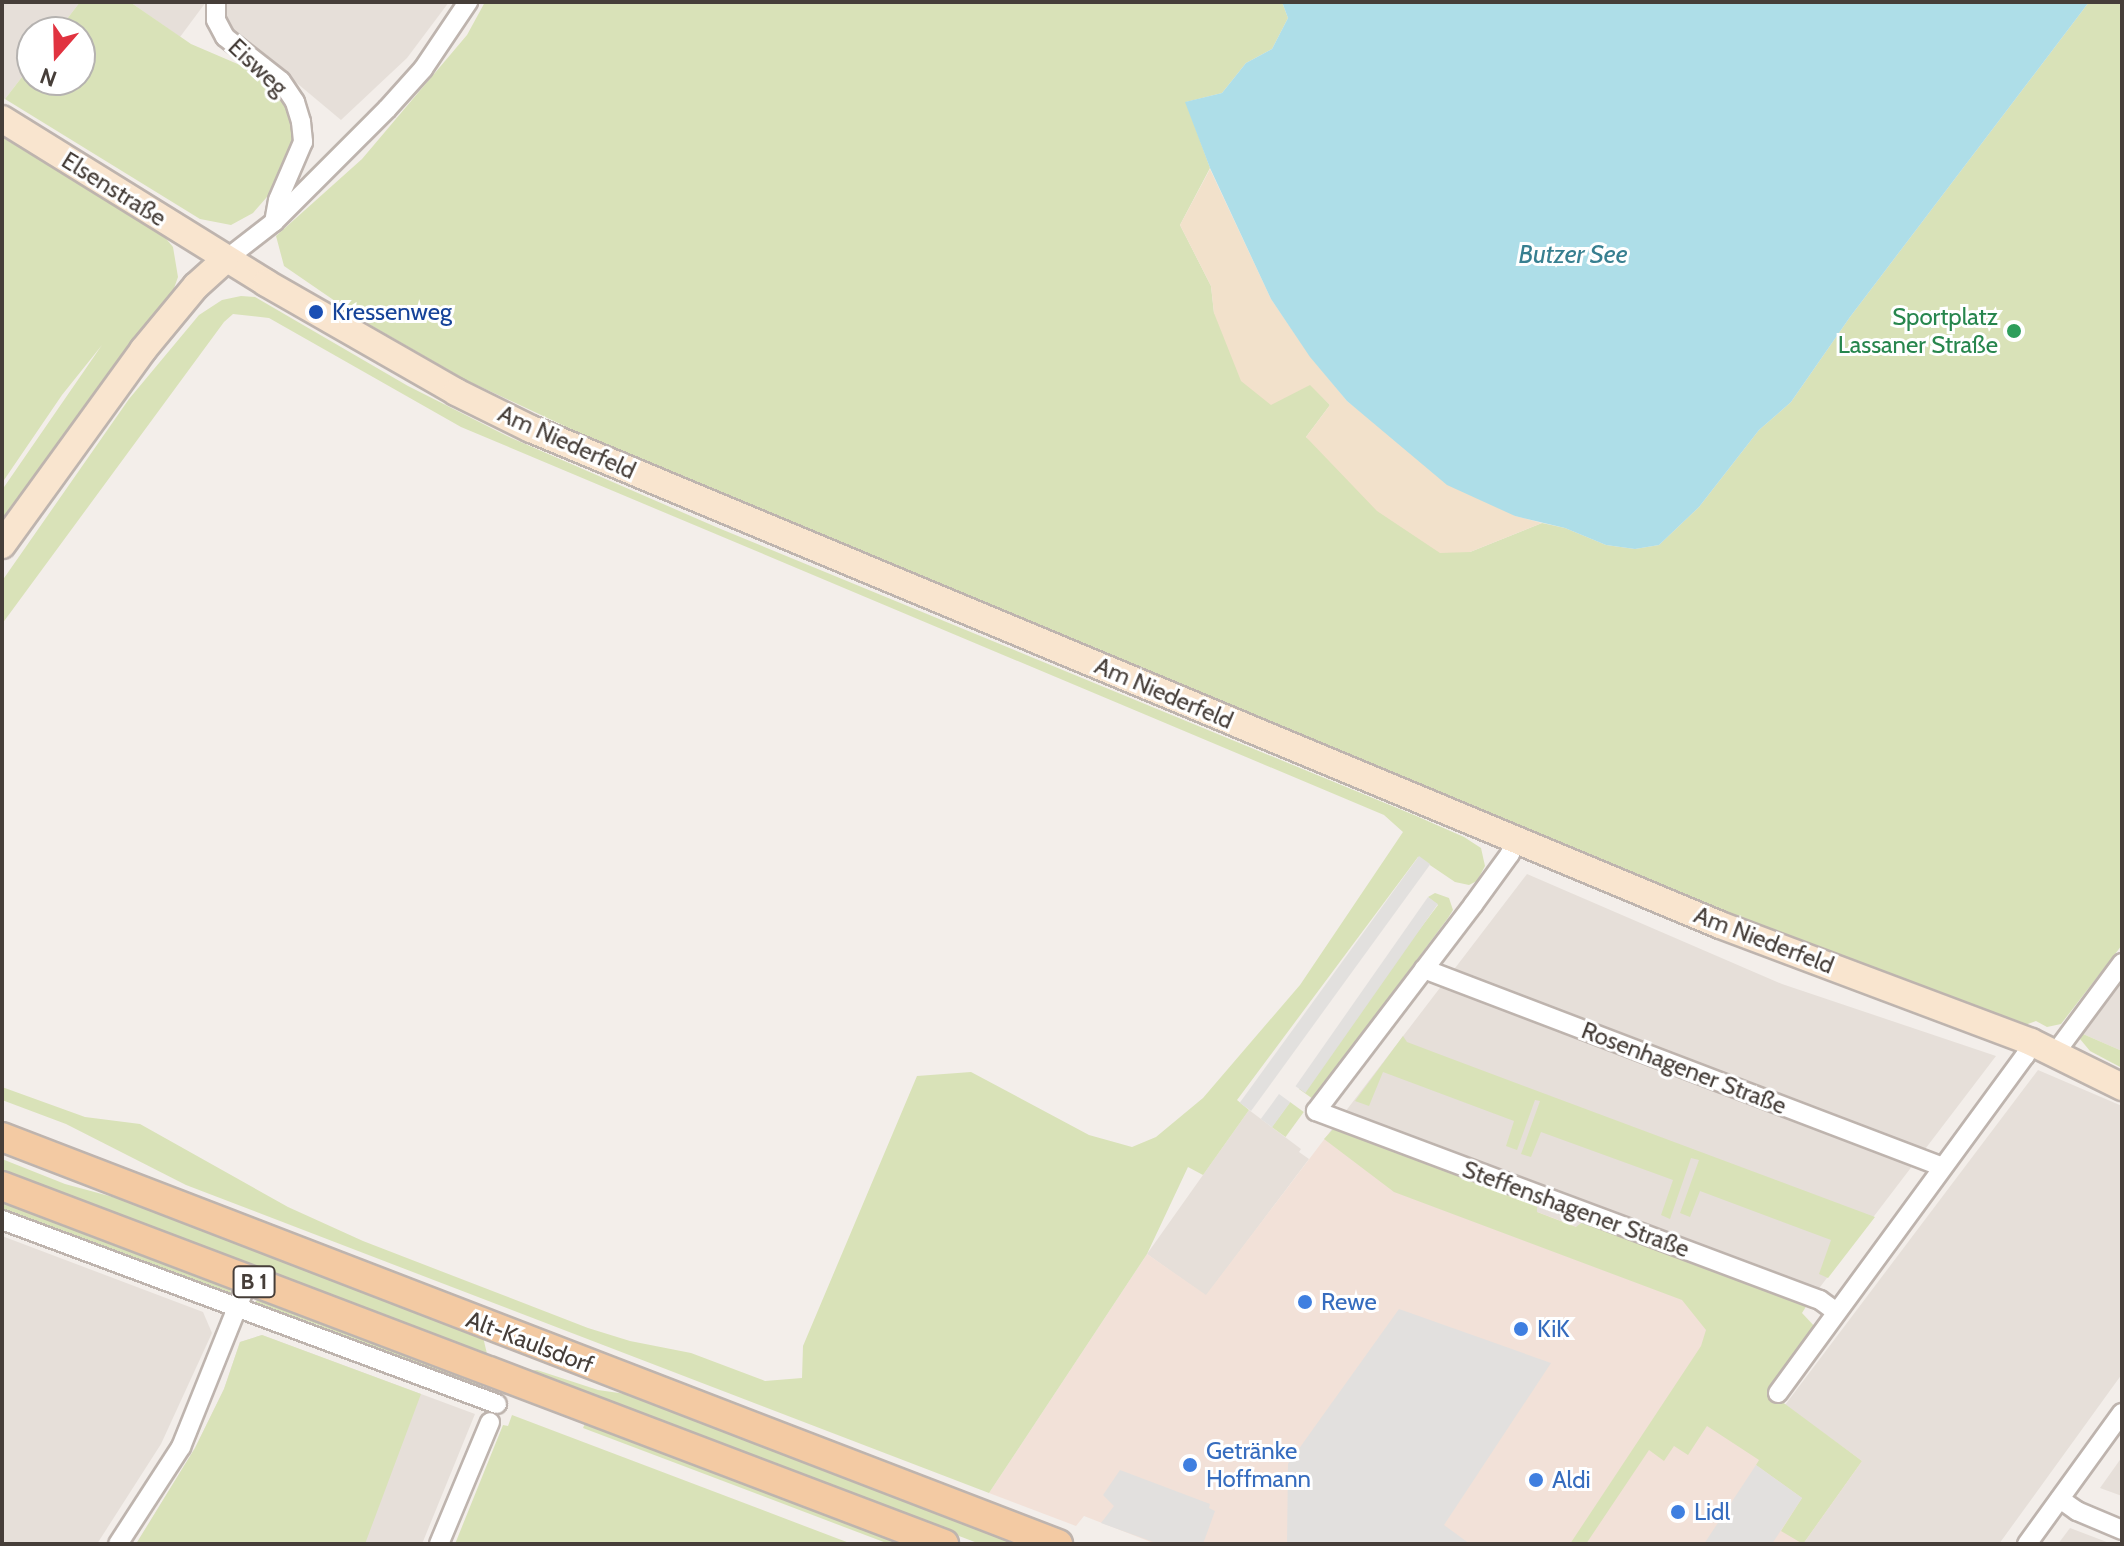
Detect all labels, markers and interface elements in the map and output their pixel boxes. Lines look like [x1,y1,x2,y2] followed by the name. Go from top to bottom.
[16,16,96,96] north arrow
[222,32,294,102] street label: Eisweg
[36,62,60,92] text: N
[57,146,171,232] street label: Elsenstraße
[1518,239,1628,271] water label: Butzer See
[332,298,452,326] place label: Kressenweg
[307,303,325,321] marker: Kressenweg
[1838,303,1998,359] place label: Sportplatz Lassaner Straße
[2005,322,2023,340] marker: Sportplatz Lassaner Straße
[494,399,640,485] street label: Am Niederfeld
[1091,651,1237,735] street label: Am Niederfeld
[1690,900,1838,980] street label: Am Niederfeld
[1578,1016,1790,1120] street label: Rosenhagener Straße
[1459,1155,1693,1263] street label: Steffenshagener Straße
[232,1264,276,1300] road number: B 1
[1321,1288,1377,1316] place label: Rewe
[1296,1293,1314,1311] marker: Rewe
[462,1305,598,1379] street label: Alt-Kaulsdorf
[1537,1315,1569,1343] place label: KiK
[1512,1320,1530,1338] marker: KiK
[1206,1437,1311,1493] place label: Getränke Hoffmann
[1181,1456,1199,1474] marker: Getränke Hoffmann
[1552,1466,1591,1494] place label: Aldi
[1527,1471,1545,1489] marker: Aldi
[1694,1498,1730,1526] place label: Lidl
[1669,1503,1687,1521] marker: Lidl

